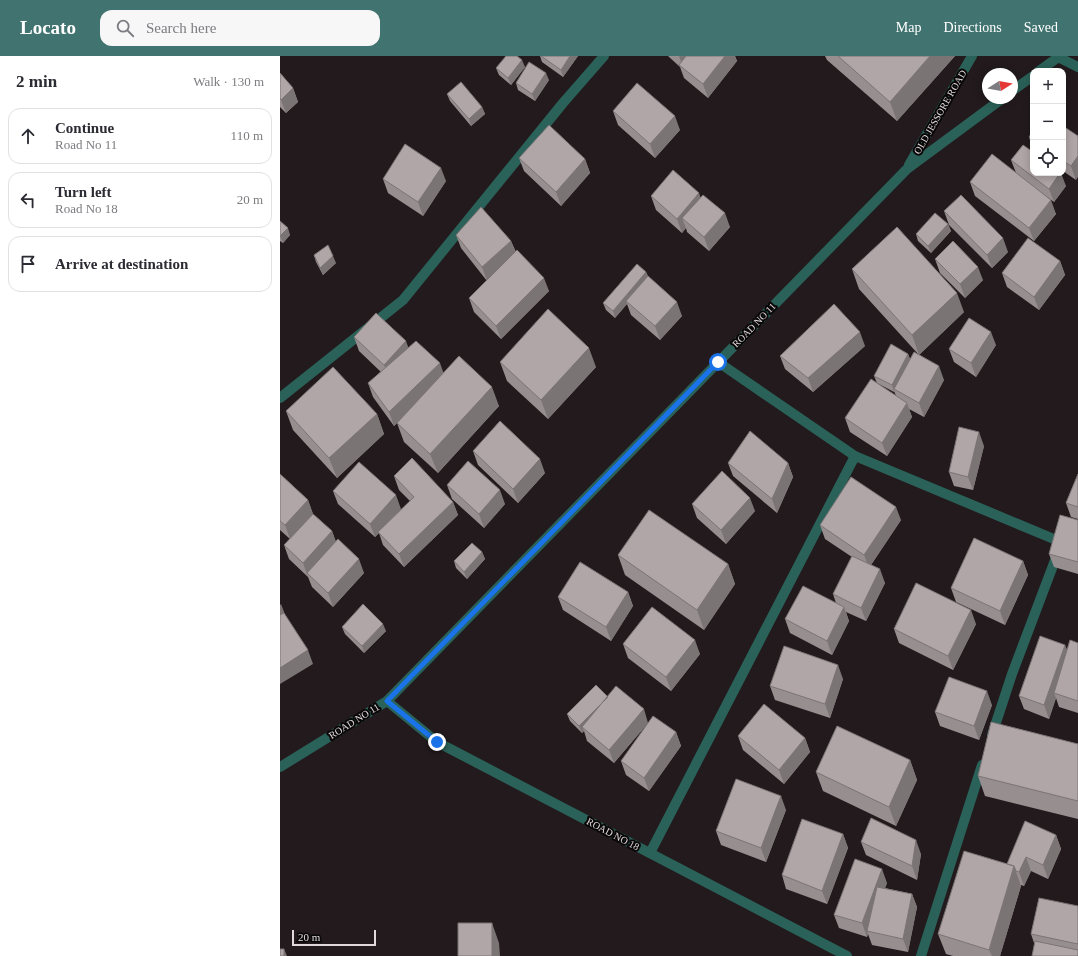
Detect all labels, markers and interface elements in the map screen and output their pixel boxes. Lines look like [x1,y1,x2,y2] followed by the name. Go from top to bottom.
[100,10,380,46] search box
[20,17,76,38] text: Locato
[114,17,136,39] icon: search
[146,20,216,36] text: Search here
[896,20,921,35] text: Map
[943,20,1002,35] text: Directions
[1024,20,1058,35] text: Saved
[911,68,969,156] street label: OLD JESSORE ROAD
[982,68,1018,104] north arrow
[1030,68,1066,176] map controls
[1030,68,1066,104] button: +
[16,72,57,91] text: 2 min
[193,74,264,89] text: Walk · 130 m
[1030,104,1066,140] button: −
[55,120,114,136] text: Continue
[17,125,39,147] icon: ahead
[231,128,263,143] text: 110 m
[55,137,117,152] text: Road No 11
[1030,140,1066,176] button: locate
[55,184,112,200] text: Turn left
[17,189,39,211] icon: left
[237,192,263,207] text: 20 m
[55,201,118,216] text: Road No 18
[17,253,39,275] icon: arrive
[55,256,188,272] text: Arrive at destination
[730,301,778,349] street label: ROAD NO 11
[709,353,727,371] route start
[327,701,381,741] street label: ROAD NO 11
[428,733,446,751] route end
[585,816,641,852] street label: ROAD NO 18
[292,928,376,947] scale bar
[298,931,320,943] text: 20 m

